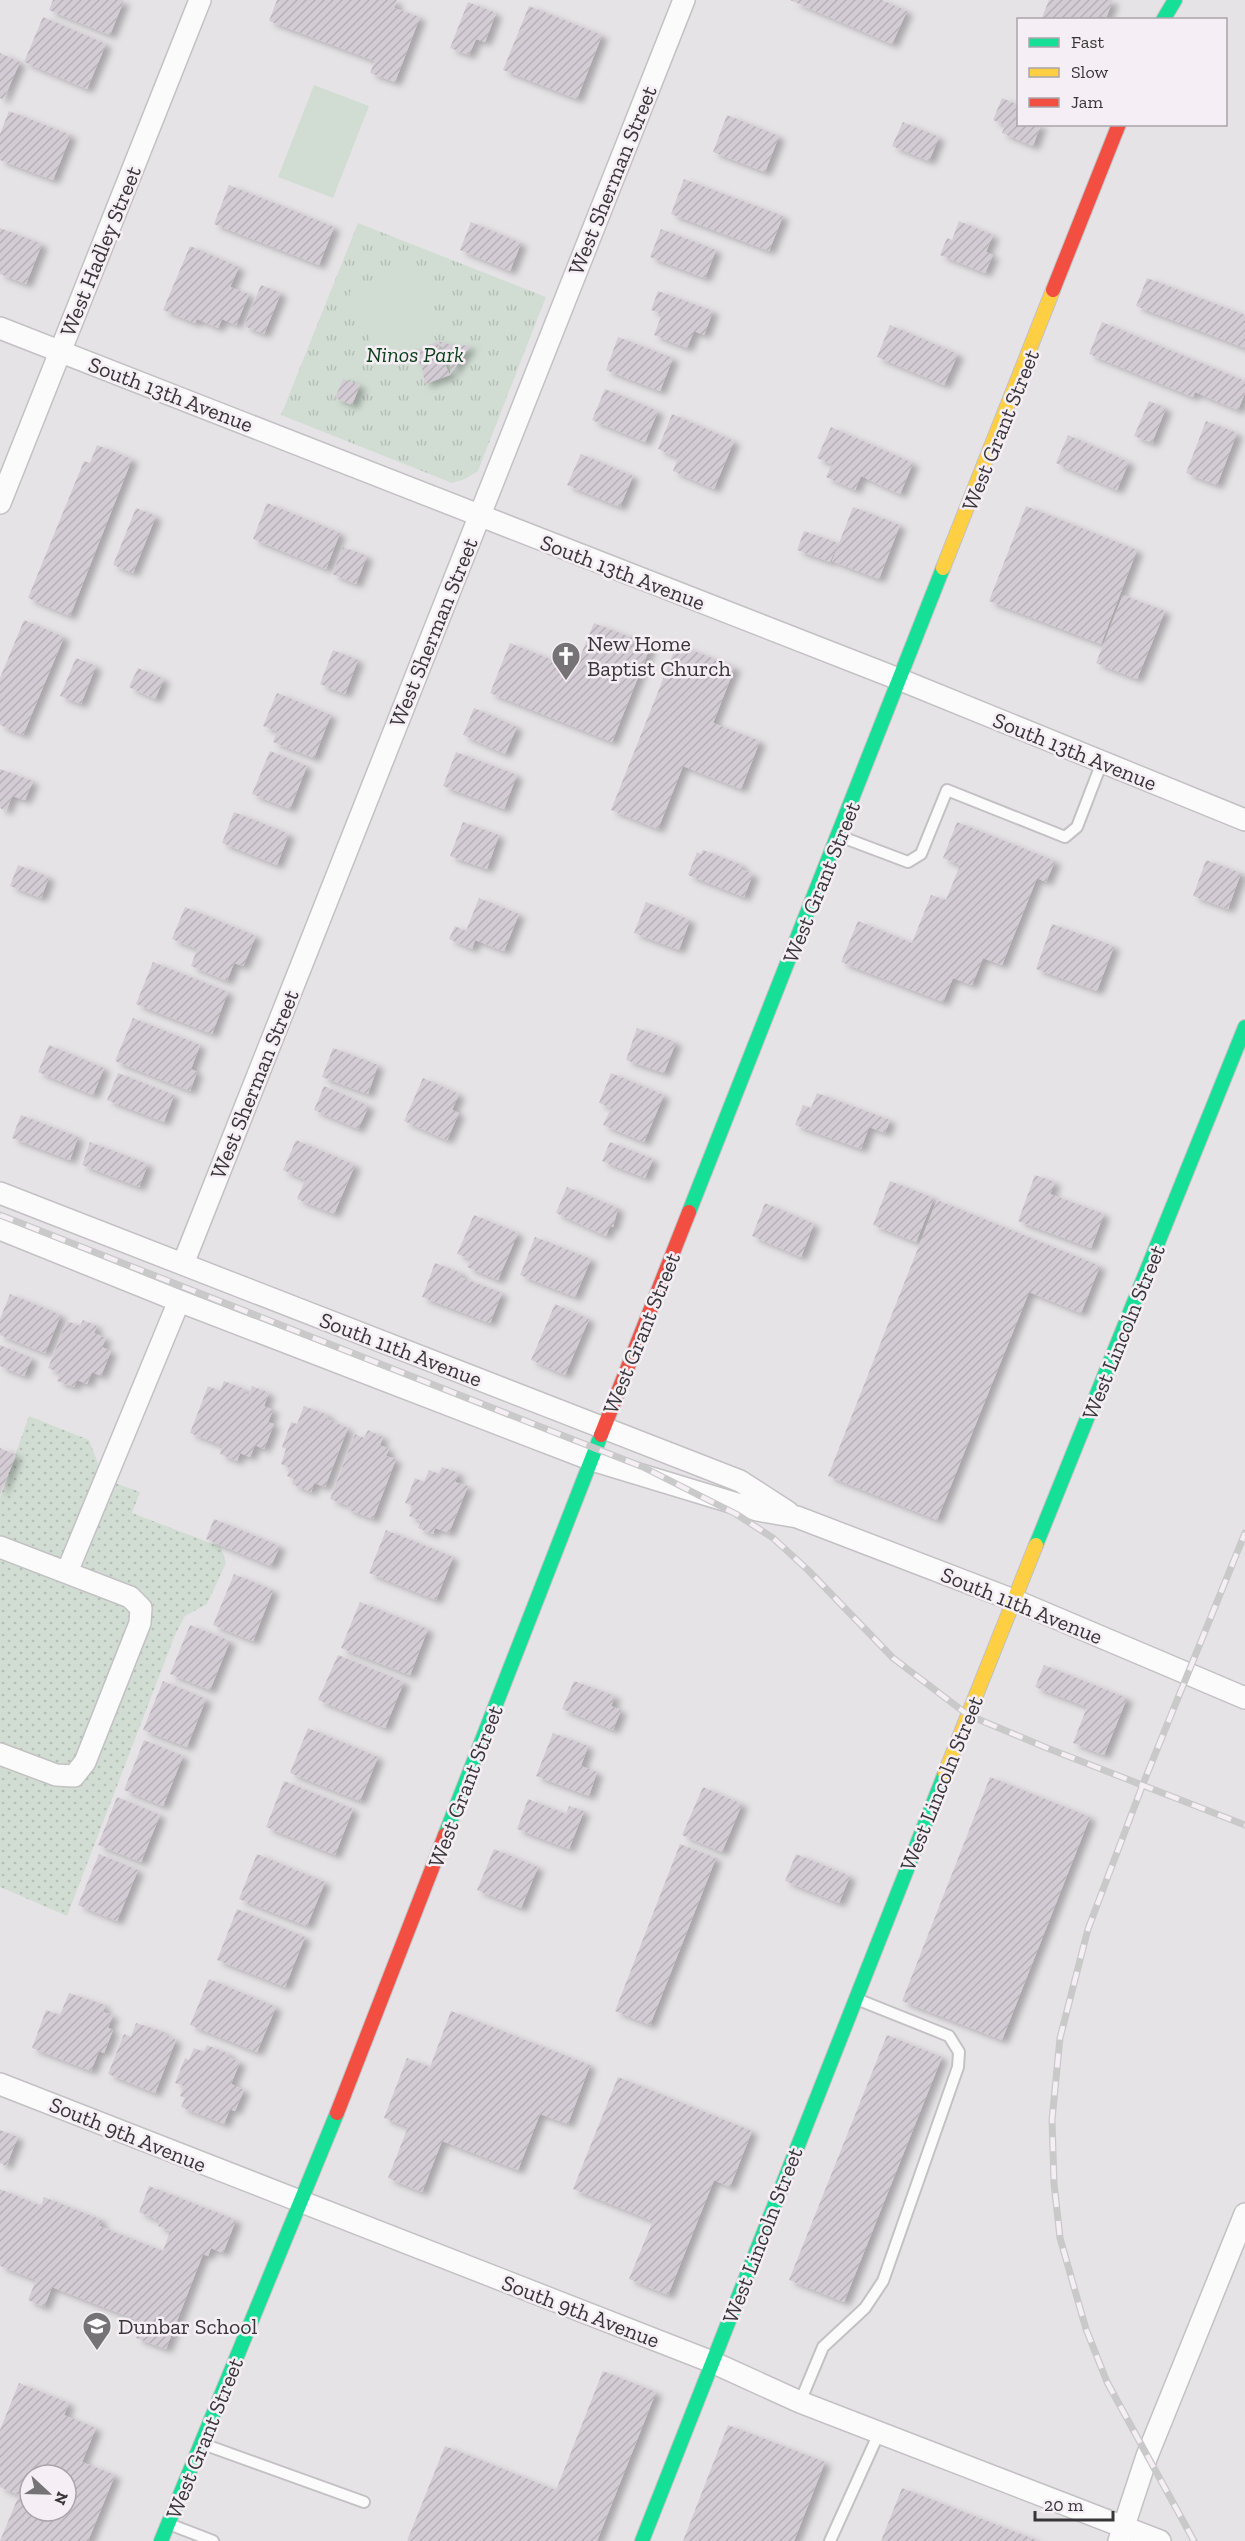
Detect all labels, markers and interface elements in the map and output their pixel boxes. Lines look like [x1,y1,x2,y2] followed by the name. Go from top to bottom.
[1017,18,1227,126] legend
[1071,31,1104,53] text: Fast
[1071,61,1108,83] text: Slow
[562,81,663,279] street label: West Sherman Street
[1071,91,1103,113] text: Jam
[54,161,147,340] street label: West Hadley Street
[366,341,464,368] park label: Ninos Park
[956,345,1045,515] street label: West Grant Street
[85,351,257,438] street label: South 13th Avenue
[537,529,709,616] street label: South 13th Avenue
[383,533,484,731] street label: West Sherman Street
[587,630,731,682] place label: New Home Baptist Church
[550,640,582,682] church icon: New Home Baptist Church
[989,706,1161,797] street label: South 13th Avenue
[777,797,866,967] street label: West Grant Street
[204,985,305,1183] street label: West Sherman Street
[1076,1240,1171,1424] street label: West Lincoln Street
[597,1248,686,1418] street label: West Grant Street
[316,1306,486,1393] street label: South 11th Avenue
[937,1561,1107,1650] street label: South 11th Avenue
[894,1691,989,1875] street label: West Lincoln Street
[422,1701,509,1871] street label: West Grant Street
[46,2091,210,2178] street label: South 9th Avenue
[716,2143,809,2327] street label: West Lincoln Street
[498,2269,663,2354] street label: South 9th Avenue
[81,2310,113,2352] school or university icon: Dunbar School
[118,2313,257,2340] place label: Dunbar School
[160,2353,249,2523] street label: West Grant Street
[18,2463,78,2523] north arrow
[1035,2484,1113,2522] scale bar
[50,2489,73,2508] text: N
[1044,2494,1084,2516] text: 20 m

